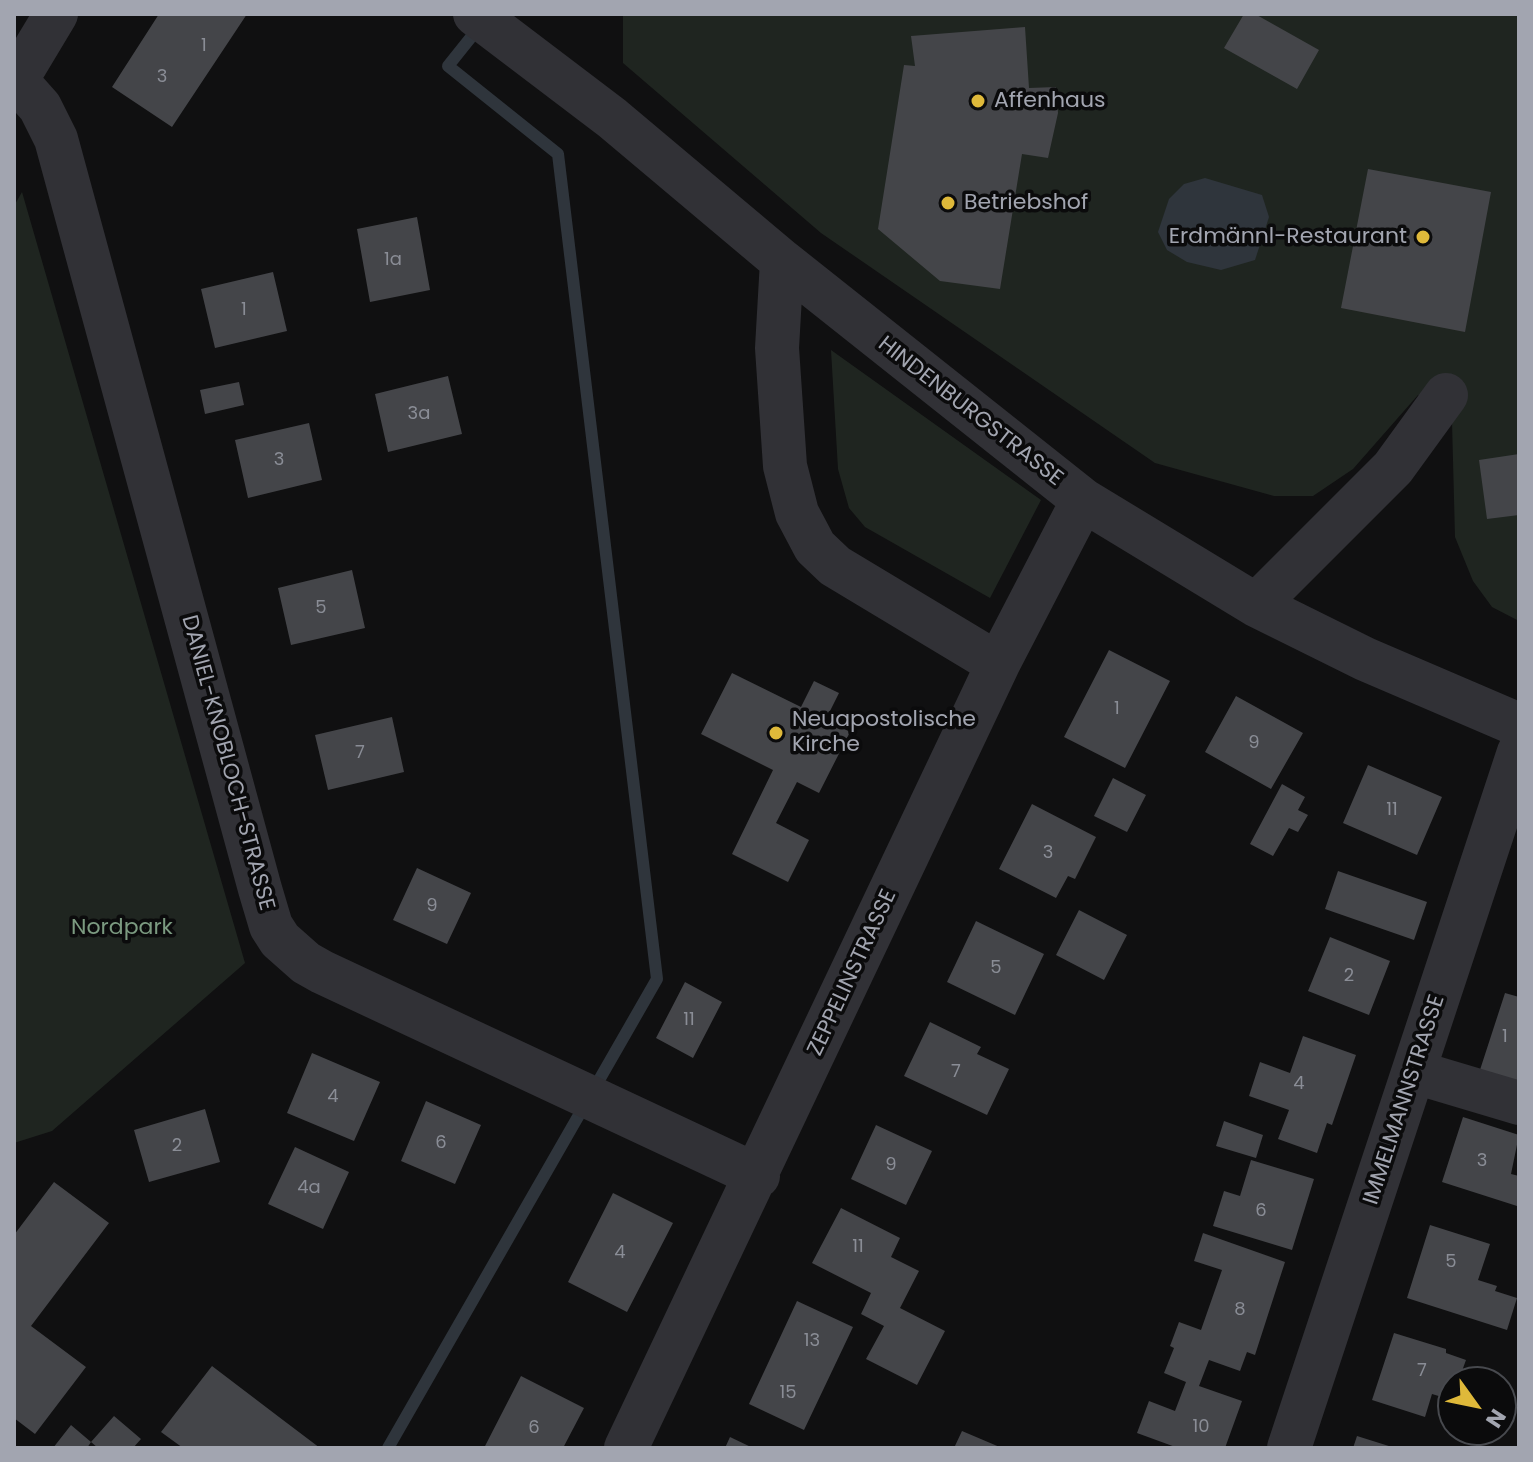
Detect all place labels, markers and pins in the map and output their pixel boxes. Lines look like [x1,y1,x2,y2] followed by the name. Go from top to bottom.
[994,88,1106,114] place label: Affenhaus
[969,92,987,110] marker: Affenhaus
[964,190,1088,216] place label: Betriebshof
[939,194,957,212] marker: Betriebshof
[1169,224,1407,250] place label: Erdmännl-Restaurant
[1414,228,1432,246] marker: Erdmännl-Restaurant
[792,707,976,758] place label: Neuapostolische Kirche
[767,724,785,742] marker: Neuapostolische Kirche

